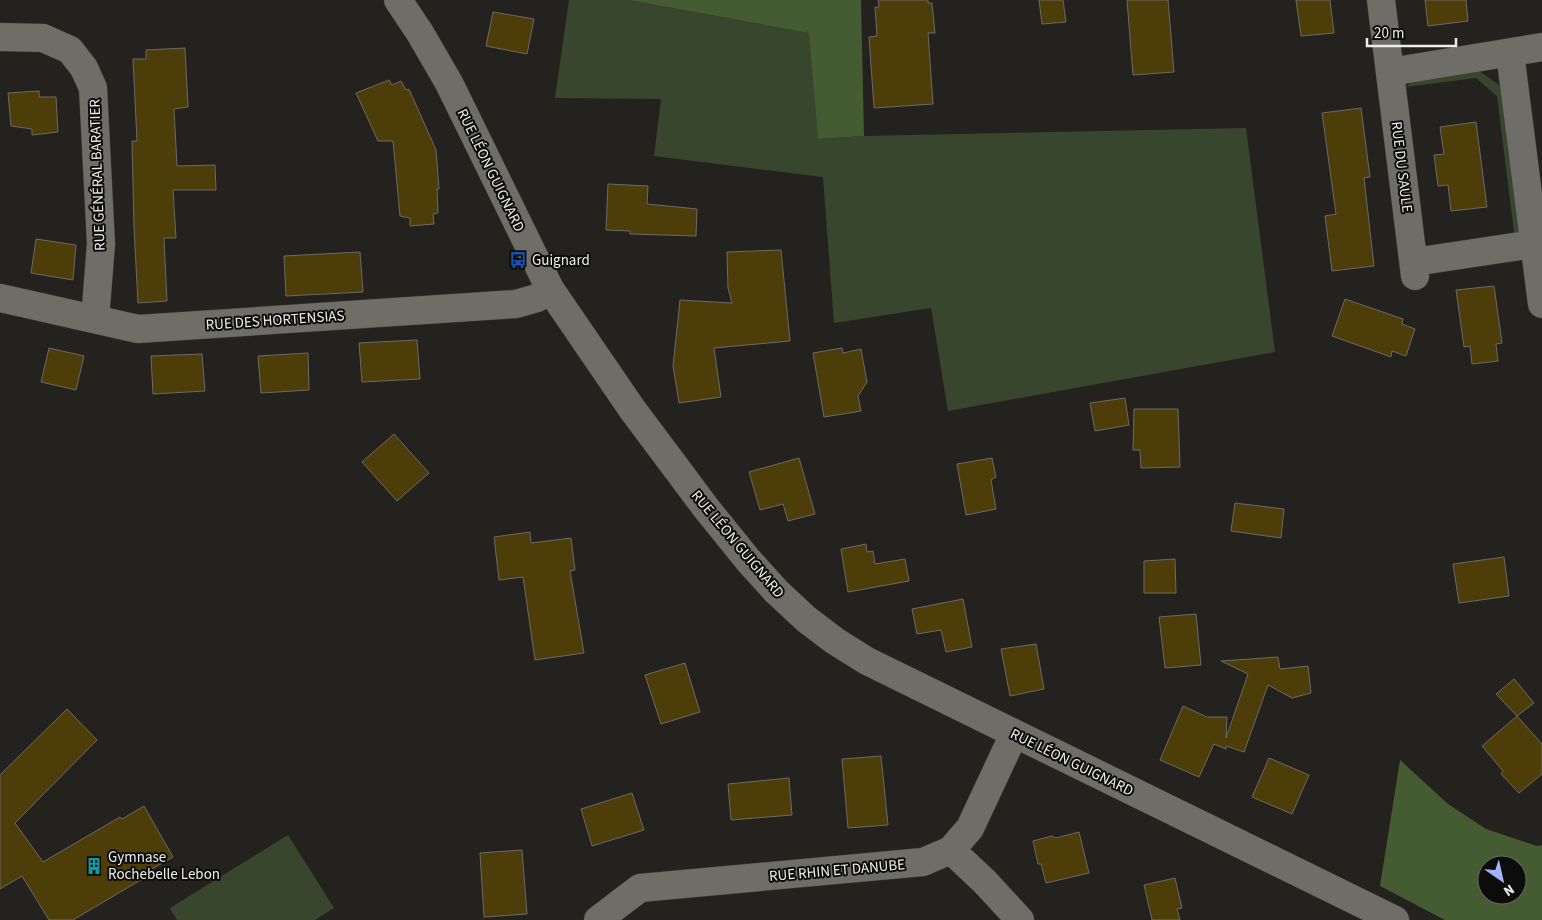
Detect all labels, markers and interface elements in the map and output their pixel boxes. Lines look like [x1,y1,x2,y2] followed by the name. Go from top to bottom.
[1367,15,1456,47] scale bar
[1374,23,1404,44] text: 20 m
[84,98,111,251] street label: RUE GÉNÉRAL BARATIER
[452,105,530,235] street label: RUE LÉON GUIGNARD
[1385,120,1418,214] street label: RUE DU SAULE
[508,250,528,270] bus stop icon: Guignard
[532,250,590,271] place label: Guignard
[205,305,345,336] street label: RUE DES HORTENSIAS
[686,486,789,603] street label: RUE LÉON GUIGNARD
[1007,723,1137,801] street label: RUE LÉON GUIGNARD
[108,847,220,885] place label: Gymnase Rochebelle Lebon
[768,854,906,887] street label: RUE RHIN ET DANUBE
[1477,855,1527,905] north arrow
[84,856,104,876] building icon: Gymnase Rochebelle Lebon
[1499,879,1518,901] text: N

